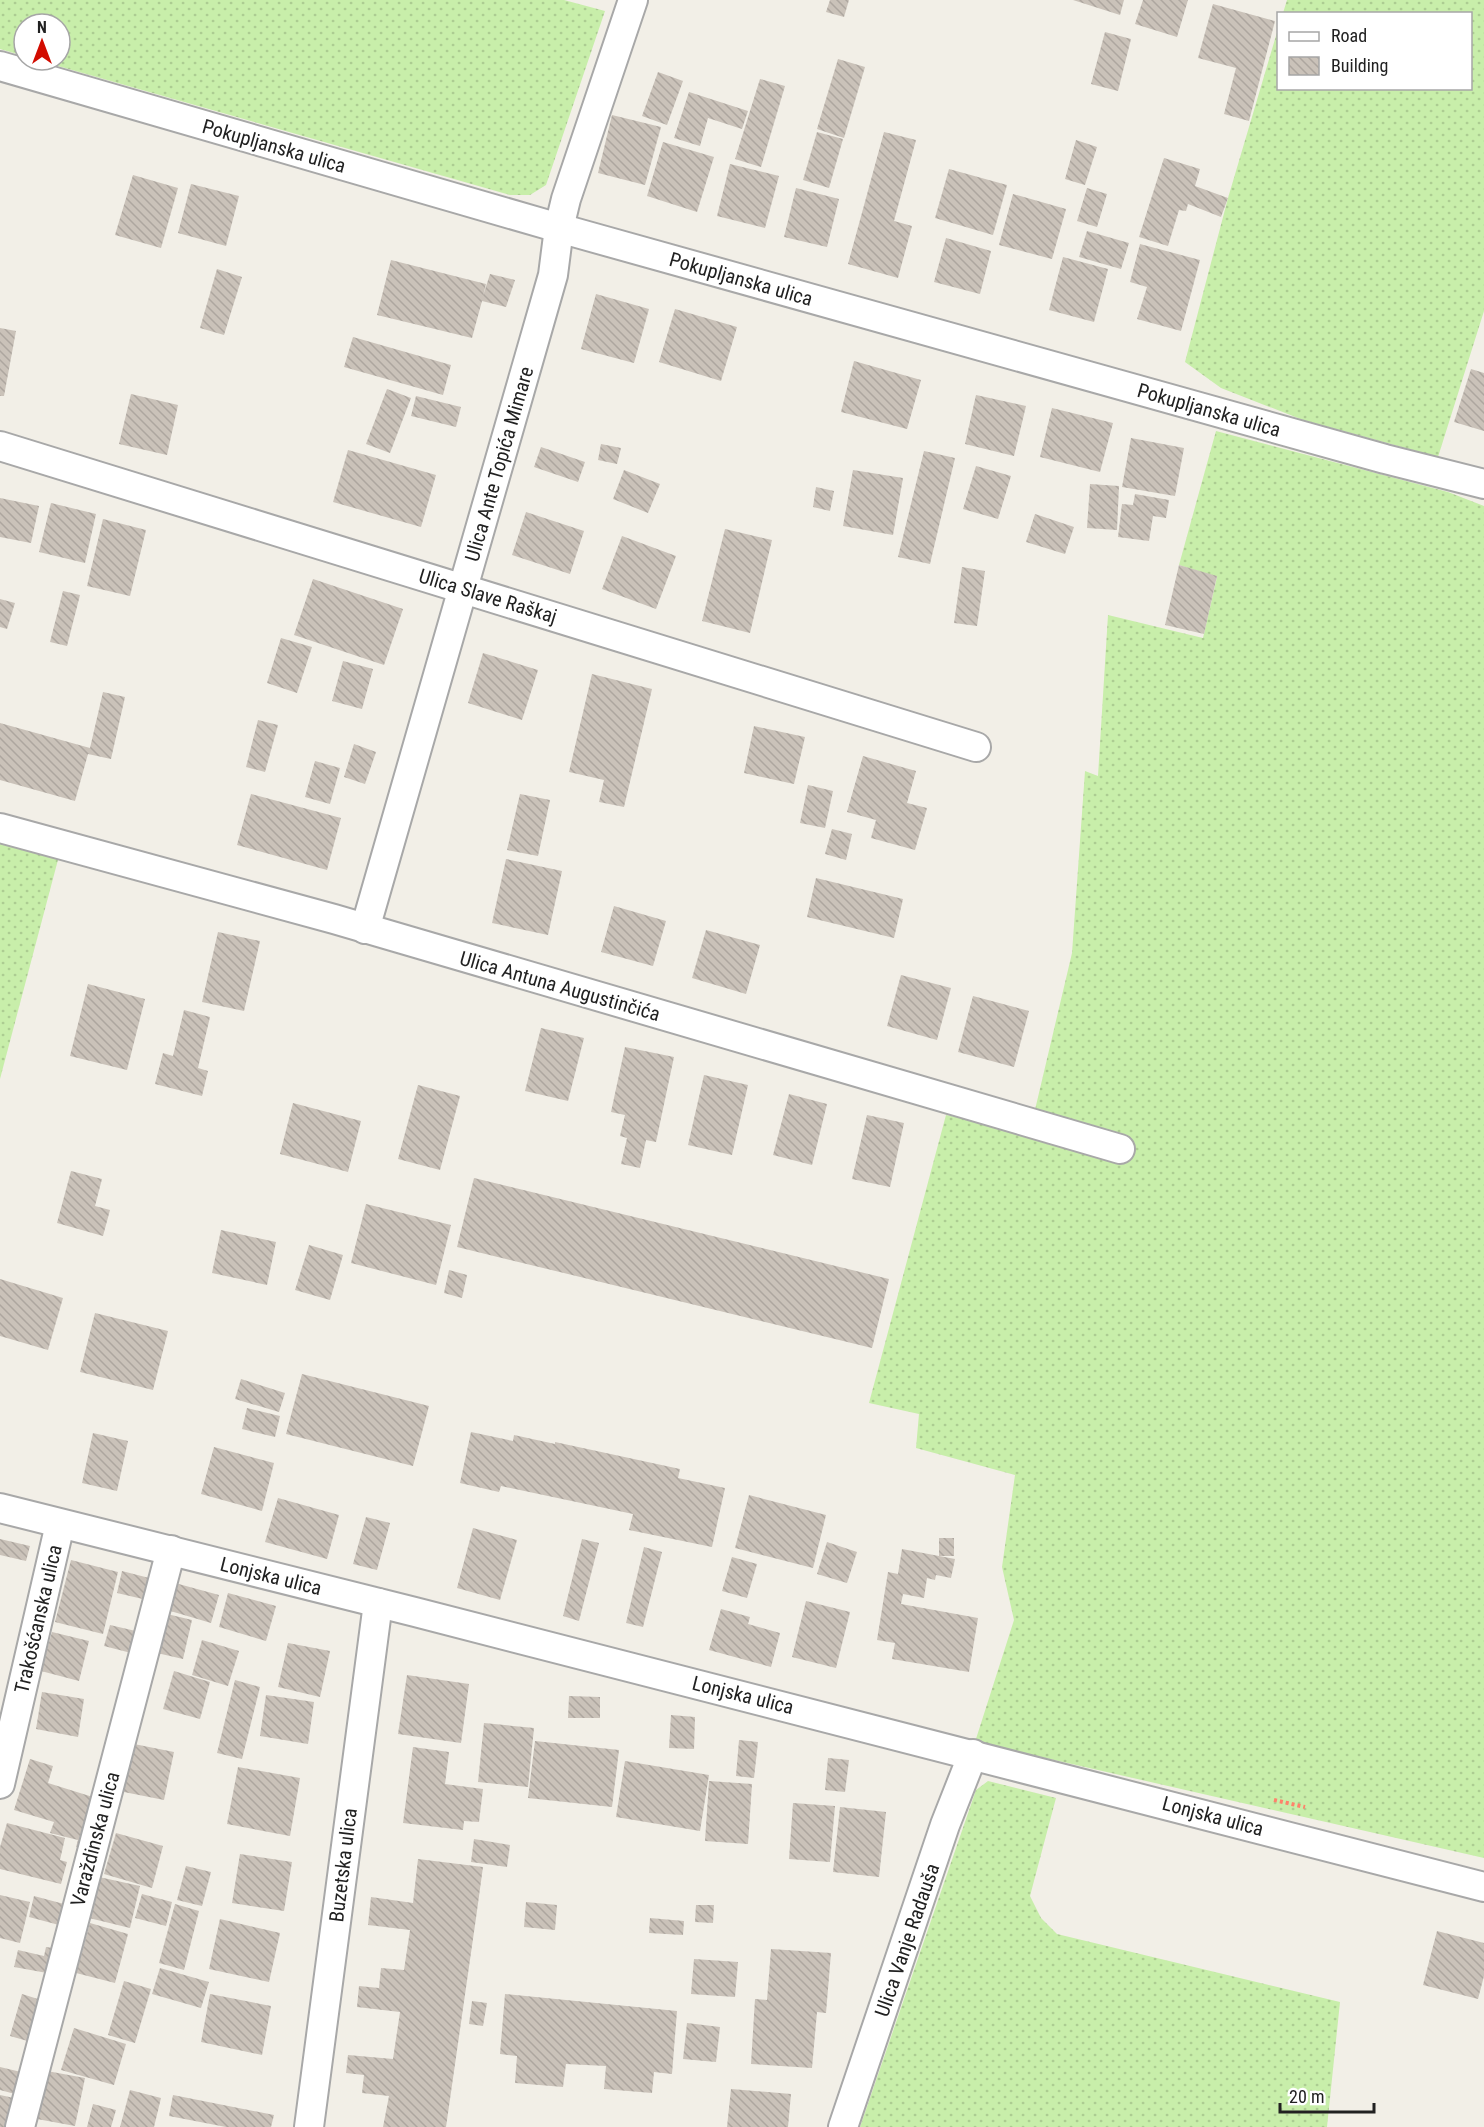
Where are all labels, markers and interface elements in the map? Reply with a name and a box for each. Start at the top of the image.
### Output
north arrow [12,12,72,72]
legend [1277,12,1472,90]
text: N [37,18,47,37]
text: Road [1331,25,1367,46]
text: Building [1331,55,1388,76]
street label: Pokupljanska ulica [200,114,348,178]
street label: Pokupljanska ulica [667,247,815,311]
street label: Ulica Ante Topića Mimare [460,364,538,564]
street label: Pokupljanska ulica [1135,378,1283,442]
street label: Ulica Slave Raškaj [416,564,560,628]
street label: Ulica Antuna Augustinčića [457,946,663,1026]
street label: Trakošćanska ulica [9,1542,67,1696]
street label: Lonjska ulica [218,1552,324,1600]
street label: Lonjska ulica [690,1671,796,1719]
street label: Varaždinska ulica [65,1769,125,1909]
street label: Lonjska ulica [1160,1791,1266,1841]
street label: Buzetska ulica [324,1807,362,1923]
street label: Ulica Vanje Radauša [870,1860,944,2020]
scale bar [1280,2076,1374,2114]
text: 20 m [1289,2086,1324,2107]

